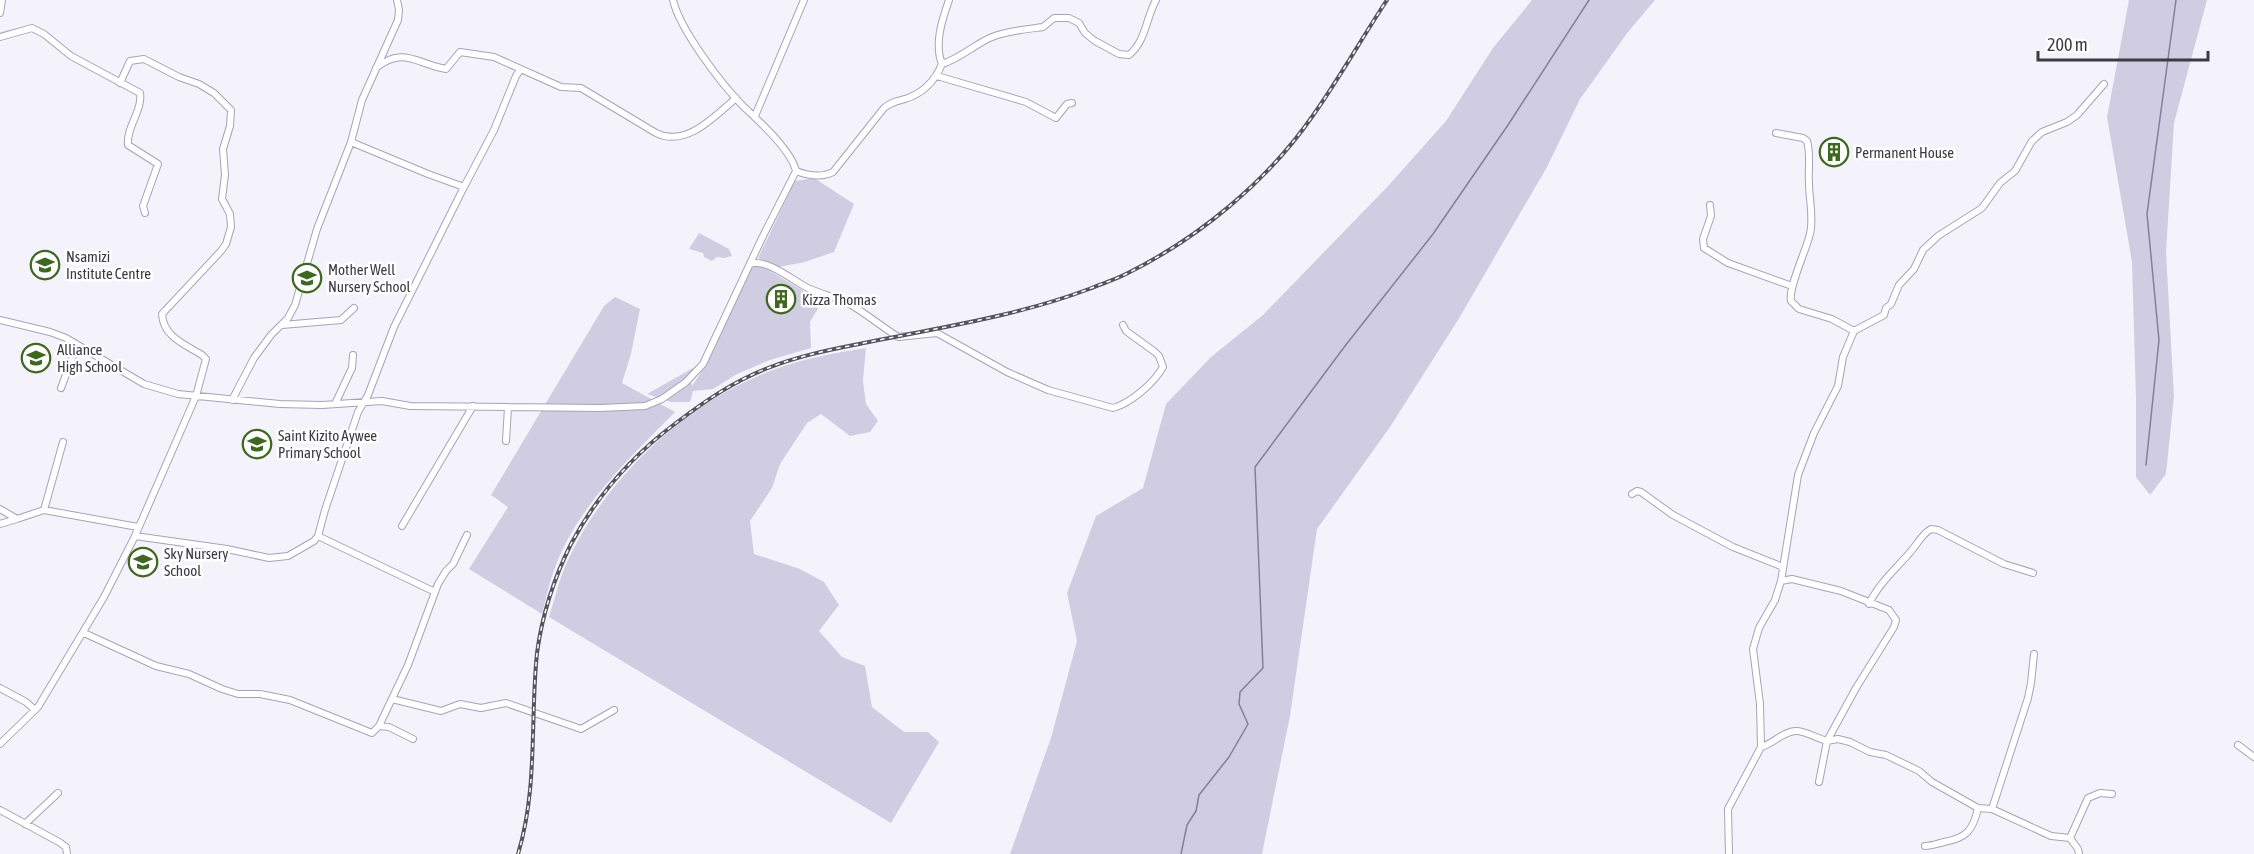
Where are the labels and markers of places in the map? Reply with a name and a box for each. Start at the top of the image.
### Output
building icon: Permanent House [1818,136,1850,168]
place label: Permanent House [1855,144,1954,161]
place label: Nsamizi Institute Centre [66,248,151,282]
school or university icon: Nsamizi Institute Centre [29,249,61,281]
place label: Mother Well Nursery School [328,261,411,295]
school or university icon: Mother Well Nursery School [291,262,323,294]
building icon: Kizza Thomas [765,283,797,315]
place label: Kizza Thomas [802,291,876,308]
place label: Alliance High School [57,341,122,375]
school or university icon: Alliance High School [20,342,52,374]
place label: Saint Kizito Aywee Primary School [278,427,377,461]
school or university icon: Saint Kizito Aywee Primary School [241,428,273,460]
place label: Sky Nursery School [164,545,228,579]
school or university icon: Sky Nursery School [127,546,159,578]

